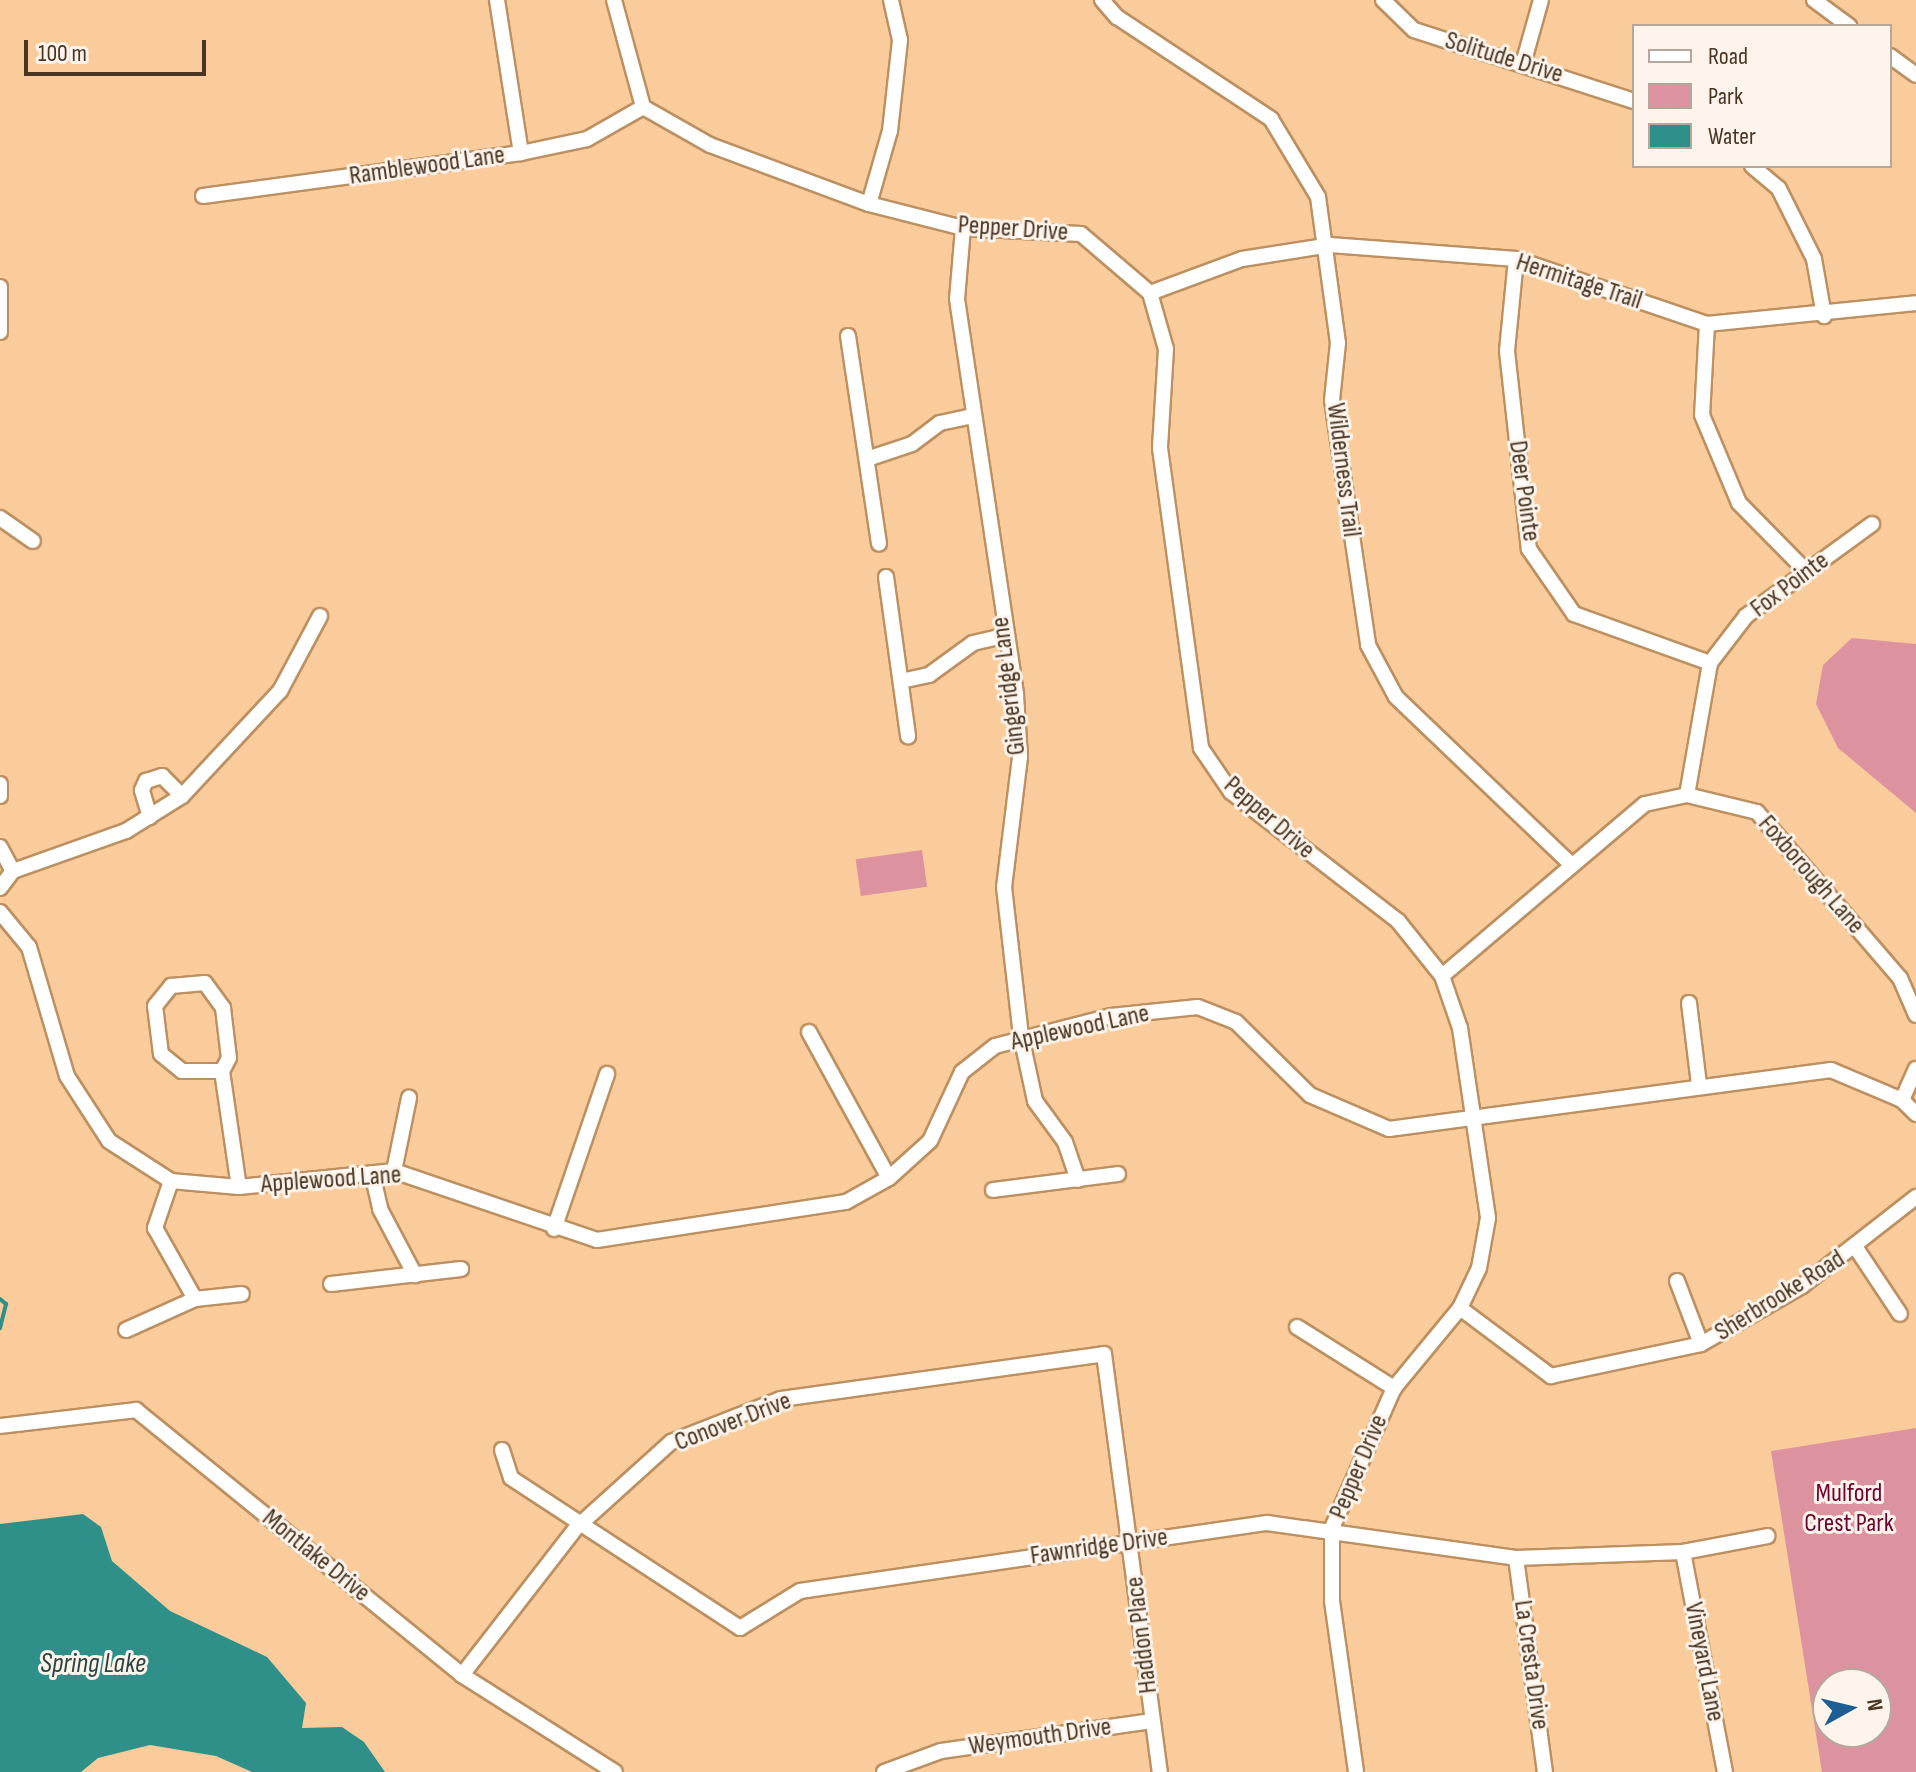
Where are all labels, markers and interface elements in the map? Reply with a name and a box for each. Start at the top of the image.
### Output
scale bar [28,24,210,74]
legend [1632,24,1892,168]
street label: Solitude Drive [1441,25,1567,91]
text: 100 m [38,39,87,68]
text: Road [1708,42,1748,71]
text: Park [1708,82,1743,111]
text: Water [1708,122,1756,151]
street label: Ramblewood Lane [347,140,507,192]
street label: Pepper Drive [957,210,1069,248]
street label: Hermitage Trail [1512,247,1646,317]
street label: Wilderness Trail [1319,401,1367,539]
street label: Deer Pointe [1501,439,1547,543]
street label: Fox Pointe [1745,545,1835,625]
street label: Gingeridge Lane [985,615,1033,757]
street label: Pepper Drive [1217,770,1321,866]
street label: Foxborough Lane [1751,809,1871,941]
street label: Applewood Lane [1008,998,1152,1058]
street label: Applewood Lane [260,1160,402,1200]
street label: Sherbrooke Road [1709,1244,1851,1348]
street label: Conover Drive [670,1386,796,1458]
street label: Pepper Drive [1323,1410,1395,1524]
park label: Mulford Crest Park [1804,1478,1894,1540]
street label: Montlake Drive [256,1503,376,1609]
street label: Fawnridge Drive [1028,1522,1170,1572]
street label: Haddon Place [1119,1575,1165,1695]
street label: La Cresta Drive [1506,1598,1556,1732]
street label: Vineyard Lane [1677,1600,1731,1724]
water label: Spring Lake [40,1647,146,1681]
north arrow [1812,1668,1892,1748]
text: N [1860,1697,1888,1713]
street label: Weymouth Drive [967,1712,1113,1762]

